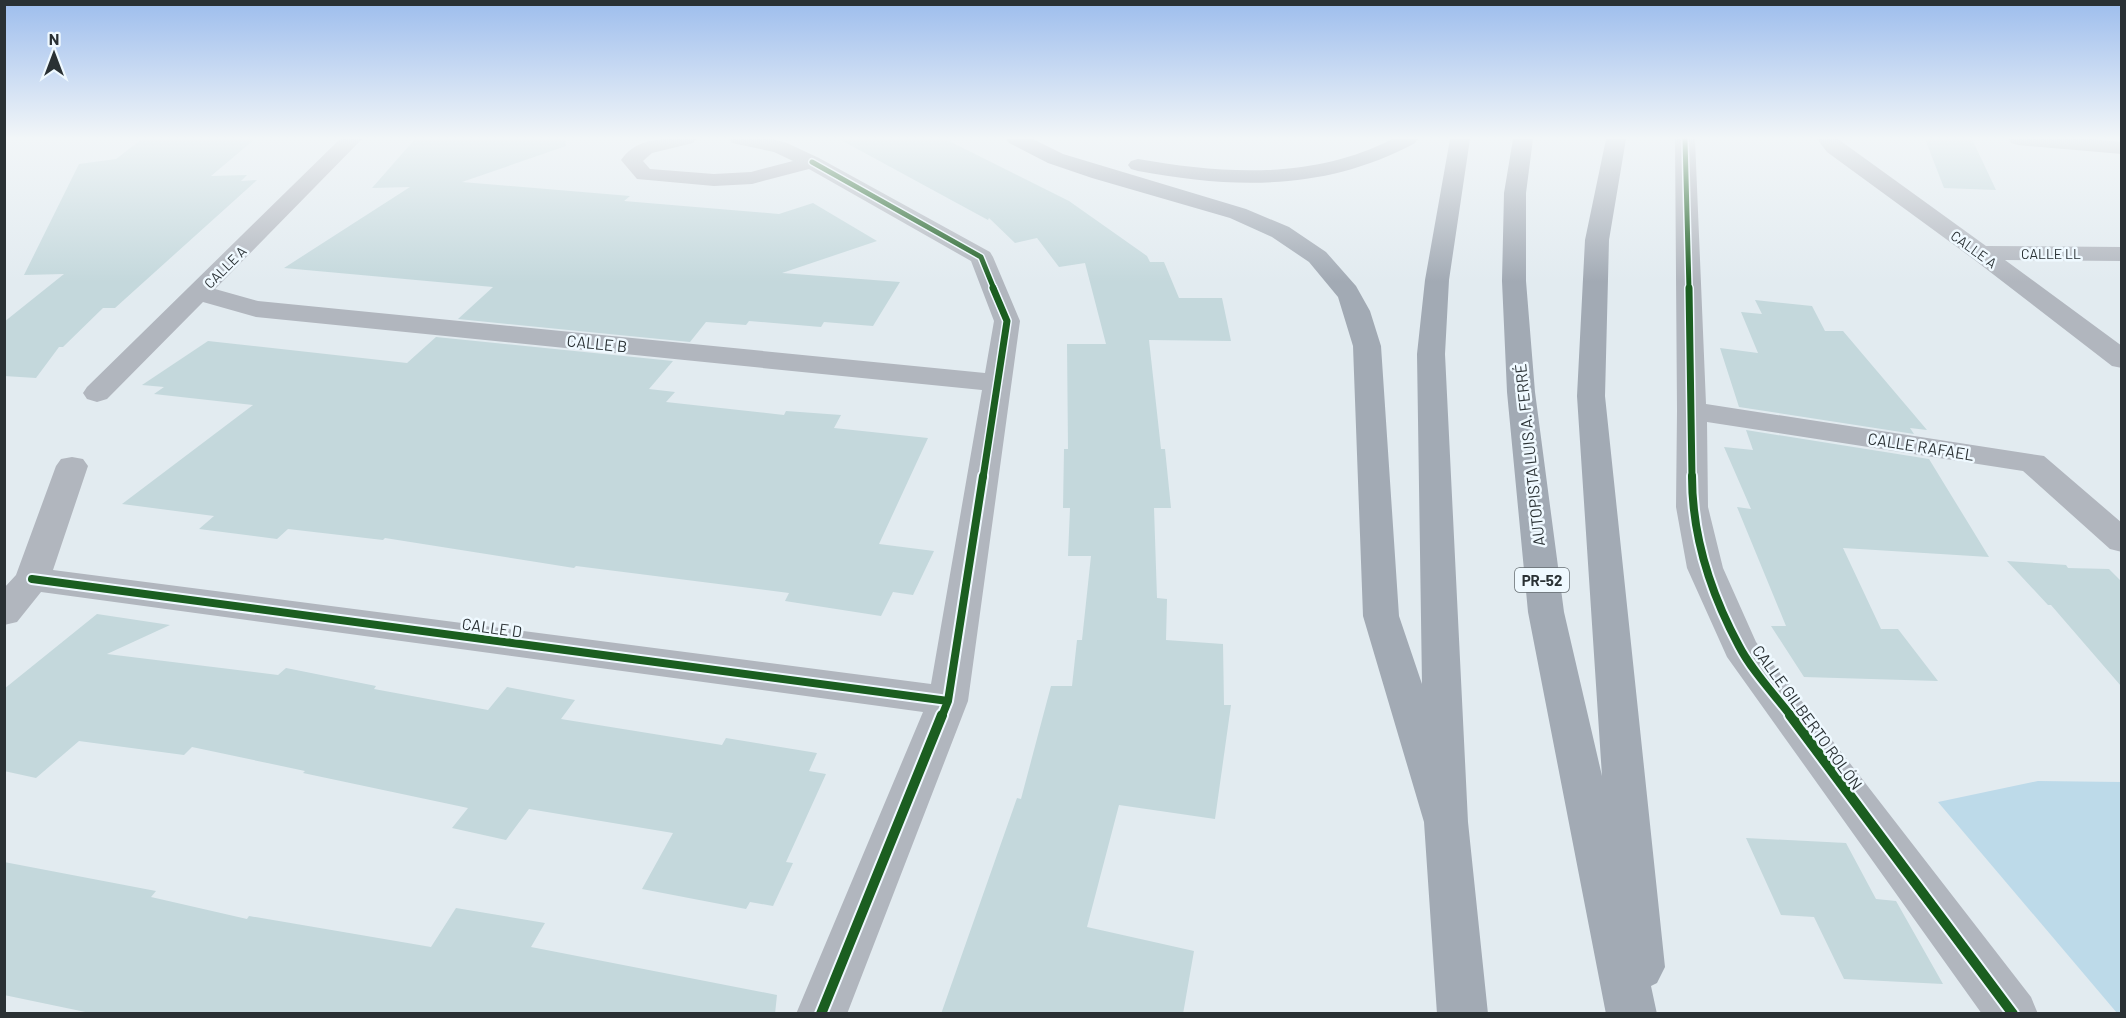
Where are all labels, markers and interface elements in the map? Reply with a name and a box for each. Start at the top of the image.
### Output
north arrow [24,24,84,84]
text: N [49,29,59,48]
street label: CALLE A [1948,227,2001,272]
street label: CALLE A [200,242,250,292]
street label: CALLE LL [2021,245,2081,262]
street label: CALLE B [566,330,628,356]
street label: AUTOPISTA LUIS A. FERRÉ [1510,363,1548,547]
street label: CALLE RAFAEL [1867,428,1975,464]
road number: PR-52 [1515,568,1569,592]
street label: CALLE D [461,613,523,641]
street label: CALLE GILBERTO ROLÓN [1749,641,1867,793]

